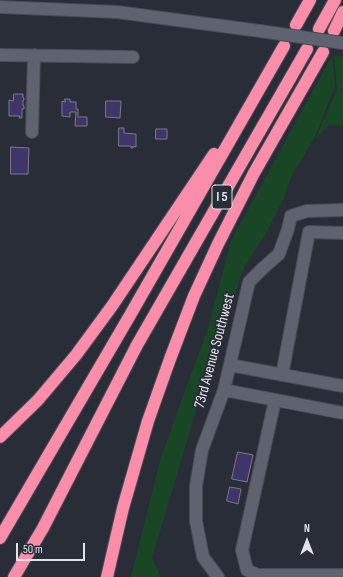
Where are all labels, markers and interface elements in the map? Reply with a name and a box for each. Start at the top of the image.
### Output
road number: I 5 [212,185,232,209]
street label: 73rd Avenue Southwest [191,292,239,410]
north arrow [287,521,327,561]
text: N [304,522,310,535]
scale bar [18,535,87,561]
text: 50 m [23,542,43,557]

